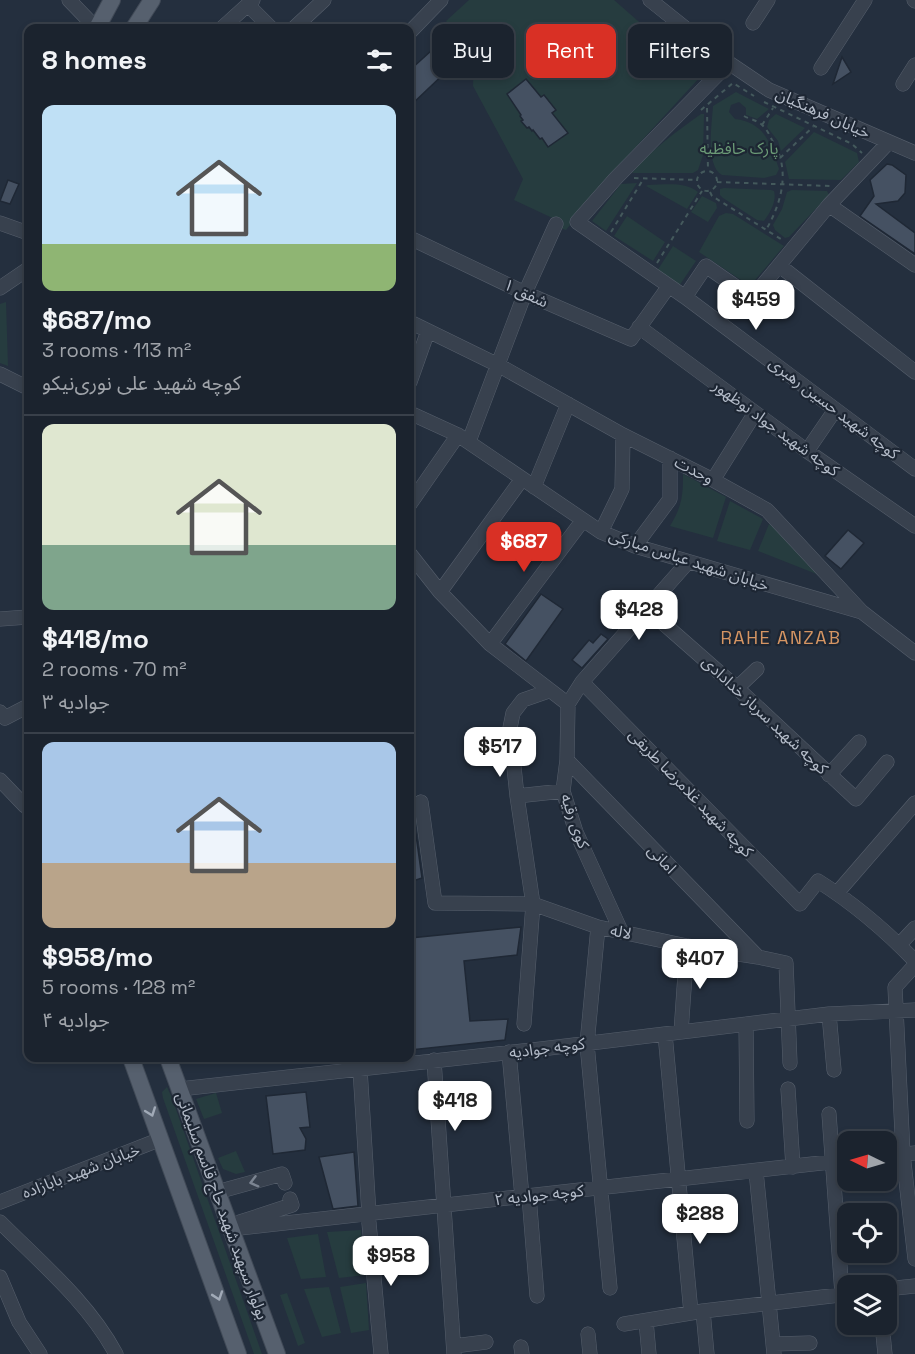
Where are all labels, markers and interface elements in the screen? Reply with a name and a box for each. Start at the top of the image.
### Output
chip: Buy [432,24,514,78]
chip: Rent [526,24,616,78]
chip: Filters [628,24,732,78]
text: 8 homes [42,43,147,77]
icon: filters [363,44,396,77]
street label: خیابان فرهنگیان [772,83,874,143]
park label: پارک حافظیه [699,138,779,159]
icon: home [165,144,273,252]
street label: شفق ۱ [500,274,552,312]
pin: $459 [720,280,792,331]
text: $459 [731,286,781,312]
text: $687/mo [42,303,152,337]
text: 3 rooms · 113 m² [42,337,191,363]
street label: کوچه شهید حسین رهبری [765,352,904,464]
text: کوچه شهید علی نوری‌نیکو [42,370,241,396]
street label: کوچه شهید جواد نوظهور [708,374,844,481]
street label: وحدت [671,451,717,489]
icon: home [165,463,273,571]
pin: $687 [488,522,560,573]
street label: خیابان شهید عباس مبارکی [606,524,772,596]
text: $687 [500,528,548,554]
pin: $428 [603,590,675,641]
text: $428 [615,596,663,622]
text: $418/mo [42,622,149,656]
district label: RAHE ANZAB [721,626,841,649]
street label: کوچه شهید سرباز خدادادی [697,651,833,779]
text: 2 rooms · 70 m² [42,656,186,682]
text: جوادیه ۳ [42,689,110,715]
street label: کوچه شهید غلامرضا طریقی [624,724,758,862]
pin: $517 [464,727,536,778]
text: $517 [478,733,522,759]
icon: home [165,781,273,889]
street label: کوی رقیه [556,791,594,852]
street label: امانی [643,840,681,878]
street label: لاله [609,920,633,944]
pin: $407 [664,939,736,990]
text: $958/mo [42,940,153,974]
text: $407 [676,945,724,971]
text: 5 rooms · 128 m² [42,974,195,1000]
text: جوادیه ۴ [42,1007,110,1033]
street label: کوچه جوادیه [508,1033,587,1063]
pin: $418 [419,1081,491,1132]
text: $418 [432,1087,478,1113]
street label: بولوار سپهبد شهید حاج قاسم سلیمانی [169,1089,273,1323]
one-way arrow [144,1107,157,1117]
north arrow [837,1131,897,1191]
map controls [837,1131,897,1335]
street label: خیابان شهید بابازاده [19,1139,143,1203]
one-way arrow [249,1175,260,1187]
street label: کوچه جوادیه ۲ [493,1180,585,1210]
pin: $288 [664,1194,736,1245]
text: $288 [676,1200,724,1226]
button: locate [837,1203,897,1263]
pin: $958 [355,1236,427,1287]
text: $958 [367,1242,415,1268]
button: layers [837,1275,897,1335]
one-way arrow [210,1290,223,1301]

